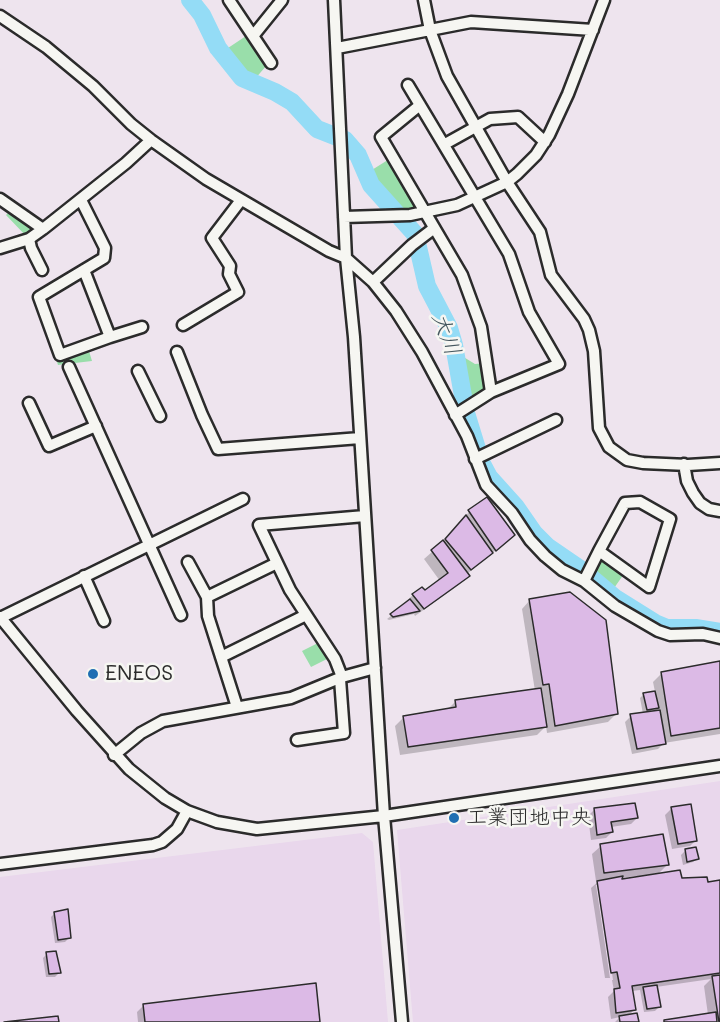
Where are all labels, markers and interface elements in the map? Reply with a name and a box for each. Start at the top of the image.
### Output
water label: 大川 [426,309,466,359]
place label: ENEOS [105,661,173,687]
marker: ENEOS [86,667,100,681]
place label: 工業団地中央 [466,805,592,831]
marker: 工業団地中央 [447,811,461,825]

